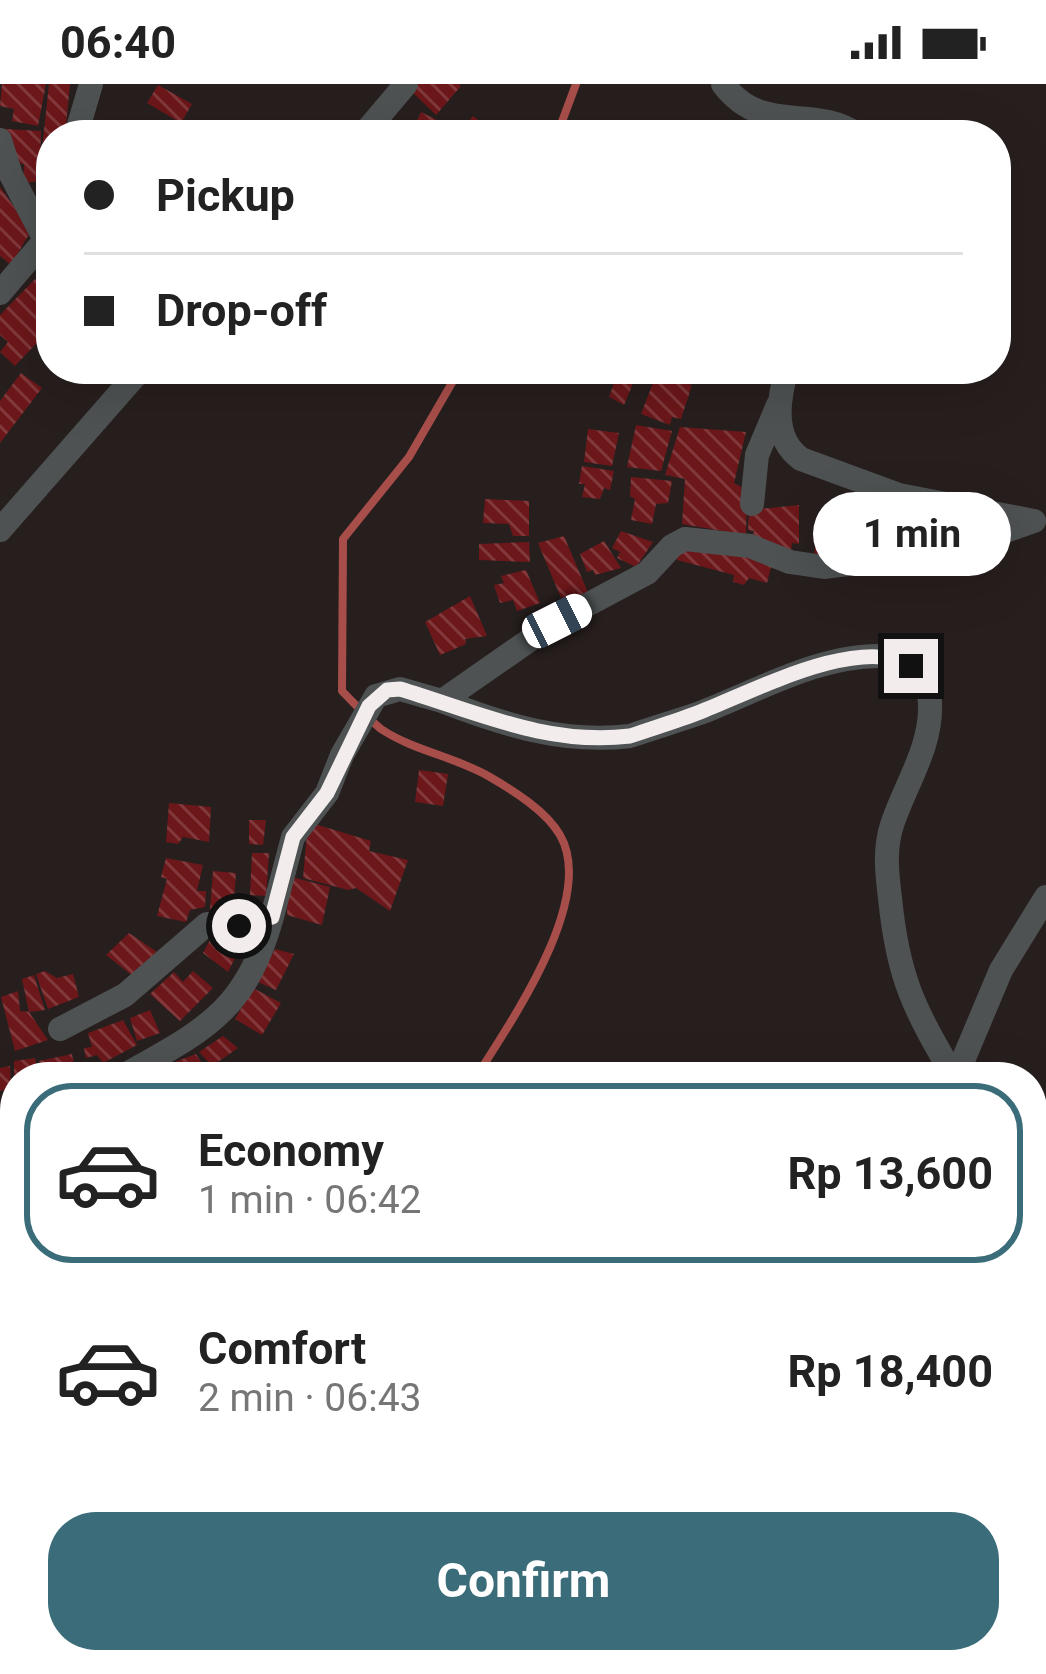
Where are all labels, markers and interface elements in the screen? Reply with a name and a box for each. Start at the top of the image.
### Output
text: 06:40 [60,16,176,69]
text: Pickup [156,169,295,222]
text: Drop-off [156,284,327,337]
callout: 1 min [812,492,1010,576]
text: 1 min [863,511,961,557]
car [517,589,597,653]
route end [884,639,938,693]
route start [212,899,266,953]
icon: car [54,1119,162,1227]
text: Economy [198,1124,384,1177]
text: Rp 13,600 [788,1147,993,1200]
text: 1 min · 06:42 [198,1177,421,1223]
icon: car [54,1317,162,1425]
text: Comfort [198,1322,366,1375]
text: Rp 18,400 [788,1345,993,1398]
text: 2 min · 06:43 [198,1375,421,1421]
button: Confirm [48,1512,999,1650]

